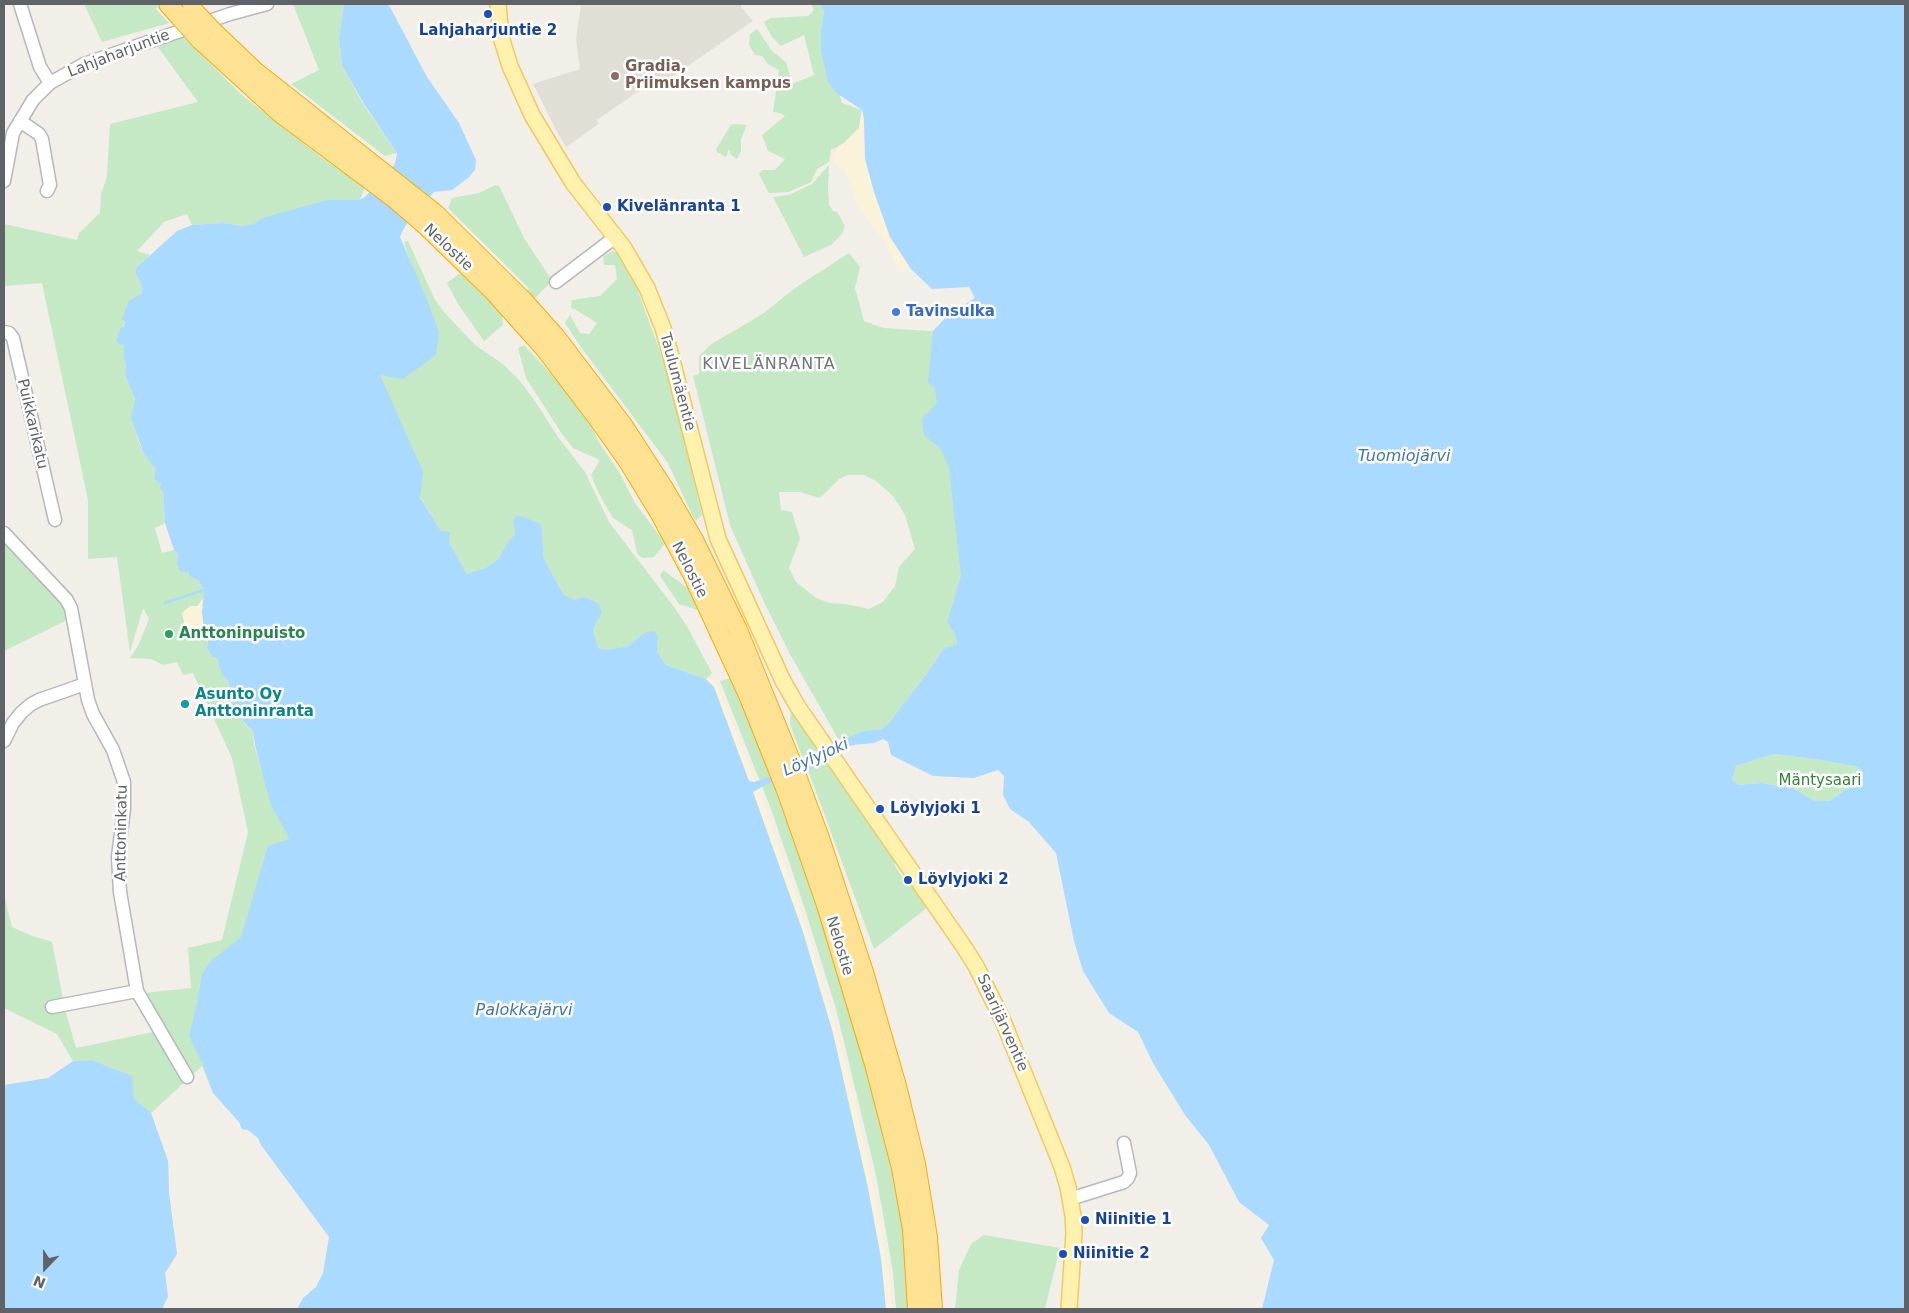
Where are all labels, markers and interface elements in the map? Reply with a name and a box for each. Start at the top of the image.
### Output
marker: Lahjaharjuntie 2 [482,8,494,20]
place label: Lahjaharjuntie 2 [419,22,557,40]
street label: Lahjaharjuntie [65,26,173,82]
place label: Gradia, Priimuksen kampus [625,58,791,93]
marker: Gradia, Priimuksen kampus [609,70,621,82]
place label: Kivelänranta 1 [617,198,741,216]
marker: Kivelänranta 1 [601,201,613,213]
street label: Nelostie [420,221,476,275]
place label: Tavinsulka [906,303,995,321]
marker: Tavinsulka [890,306,902,318]
street label: Taulumäentie [655,331,699,433]
district label: KIVELÄNRANTA [701,355,837,375]
street label: Puikkarikatu [13,377,51,471]
water label: Tuomiojärvi [1358,447,1450,467]
street label: Nelostie [667,539,711,601]
place label: Anttoninpuisto [179,625,305,643]
marker: Anttoninpuisto [163,628,175,640]
place label: Asunto Oy Anttoninranta [195,686,314,721]
marker: Asunto Oy Anttoninranta [179,698,191,710]
water label: Löylyjoki [780,735,852,781]
park label: Mäntysaari [1779,772,1861,790]
street label: Anttoninkatu [112,784,132,882]
place label: Löylyjoki 1 [890,800,981,818]
marker: Löylyjoki 1 [874,803,886,815]
place label: Löylyjoki 2 [918,871,1009,889]
marker: Löylyjoki 2 [902,874,914,886]
street label: Nelostie [821,914,857,978]
street label: Saarijärventie [972,972,1032,1074]
water label: Palokkajärvi [476,1001,572,1021]
place label: Niinitie 1 [1095,1211,1172,1229]
marker: Niinitie 1 [1079,1214,1091,1226]
north arrow [20,1243,70,1293]
place label: Niinitie 2 [1073,1245,1150,1263]
marker: Niinitie 2 [1057,1248,1069,1260]
text: N [31,1272,48,1292]

